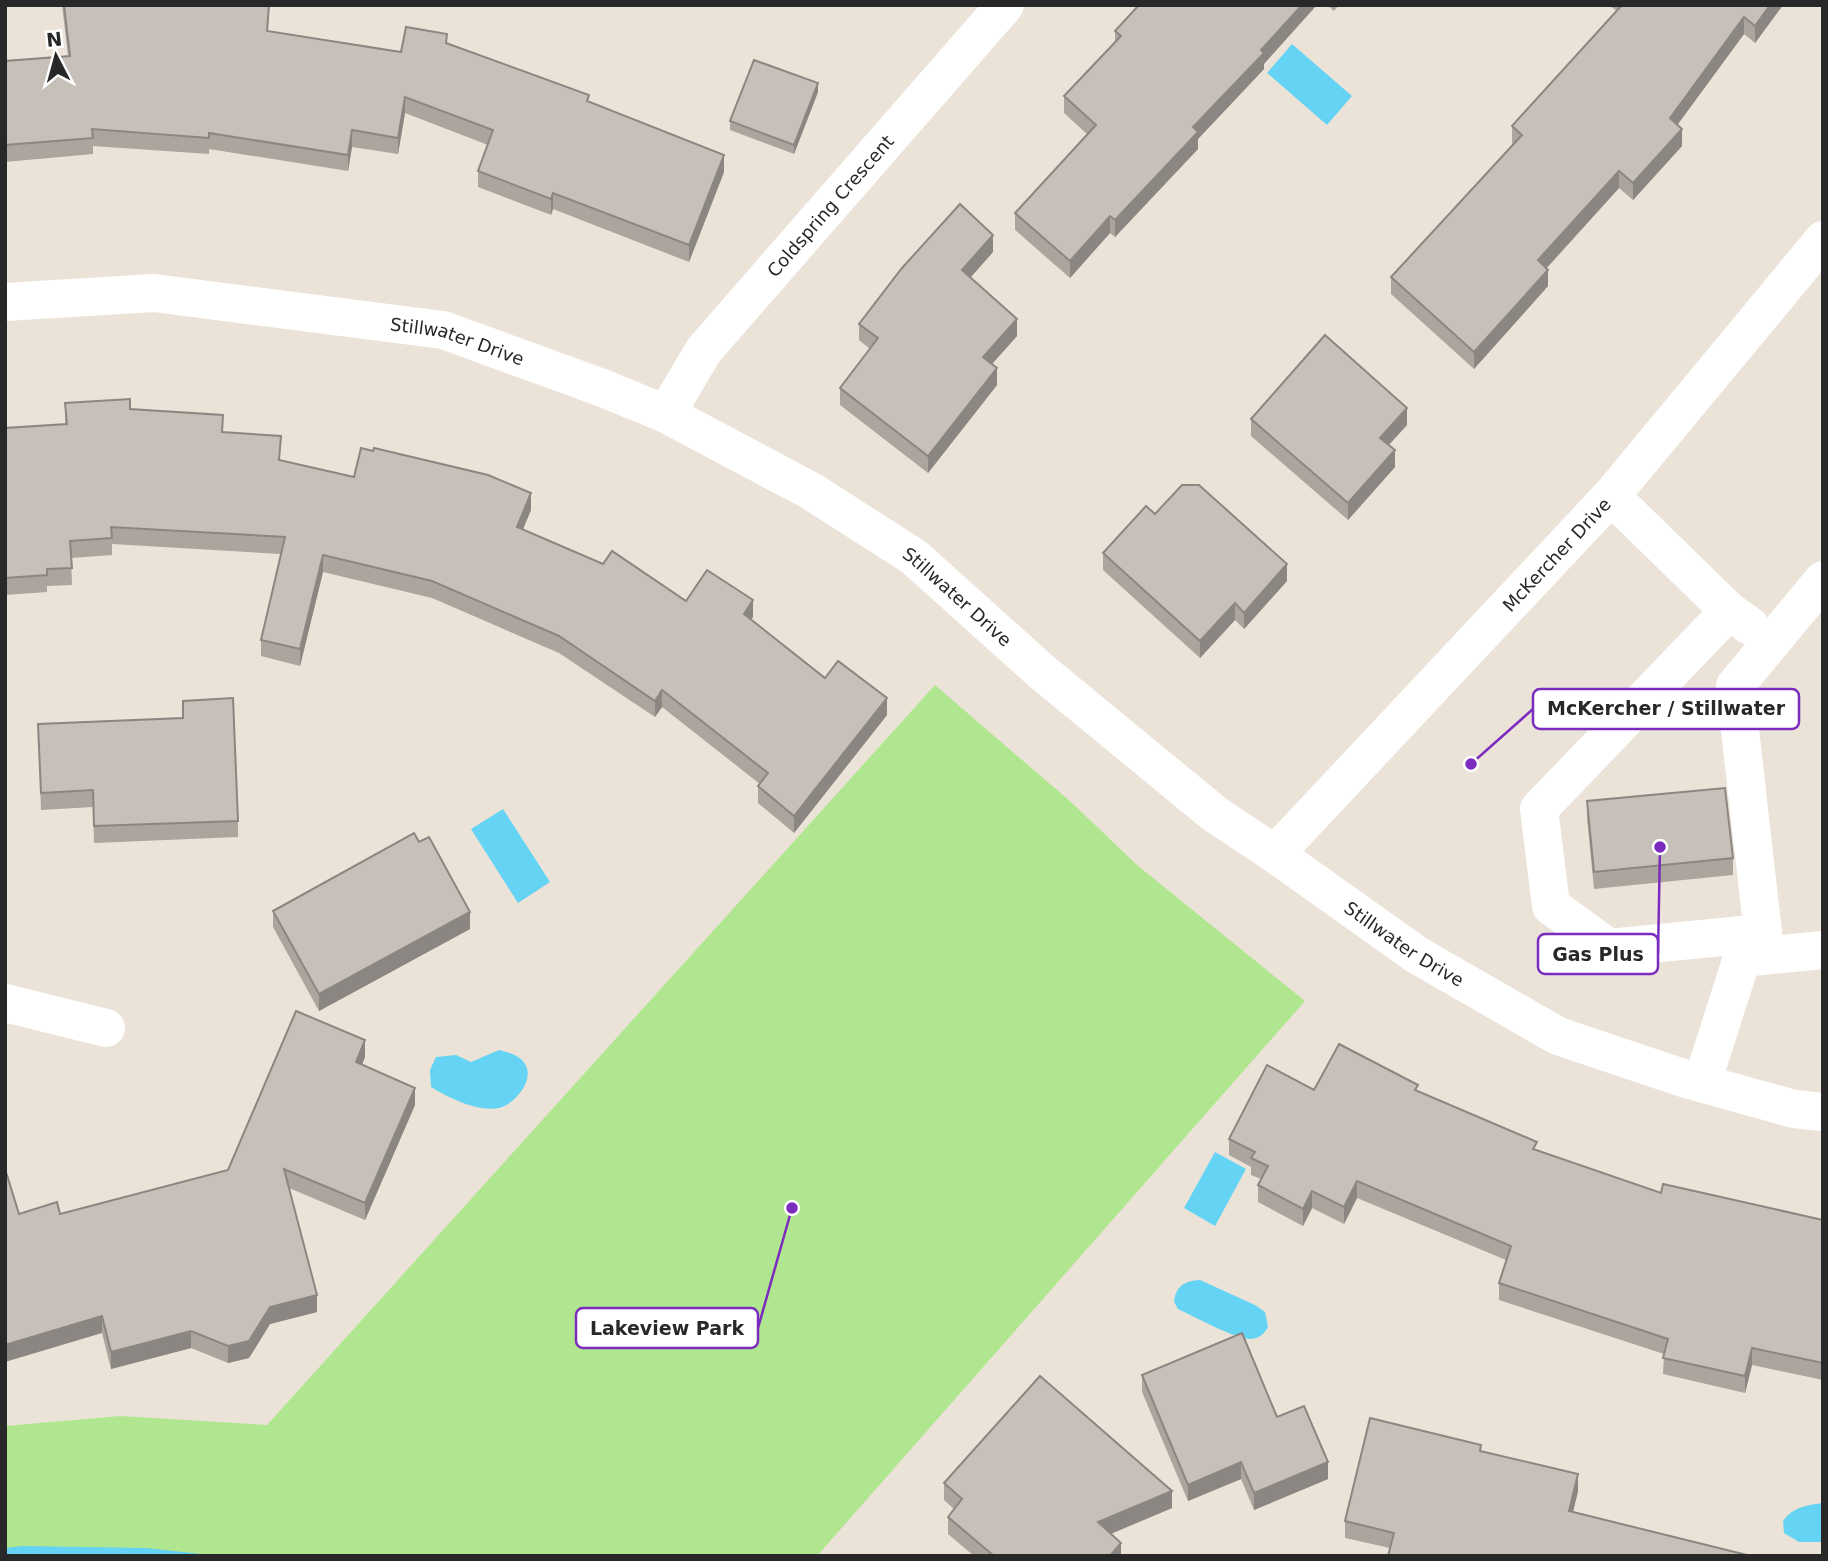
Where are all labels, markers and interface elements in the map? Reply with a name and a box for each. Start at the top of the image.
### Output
north arrow [21,21,91,91]
text: N [45,27,63,51]
street label: Coldspring Crescent [762,130,897,281]
street label: Stillwater Drive [389,313,527,369]
street label: McKercher Drive [1498,493,1615,615]
street label: Stillwater Drive [899,542,1016,650]
callout: McKercher / Stillwater [1533,689,1799,729]
text: McKercher / Stillwater [1547,697,1786,719]
street label: Stillwater Drive [1341,897,1468,990]
callout: Gas Plus [1538,934,1658,974]
text: Gas Plus [1552,943,1644,965]
callout: Lakeview Park [576,1308,758,1348]
text: Lakeview Park [590,1317,744,1339]

